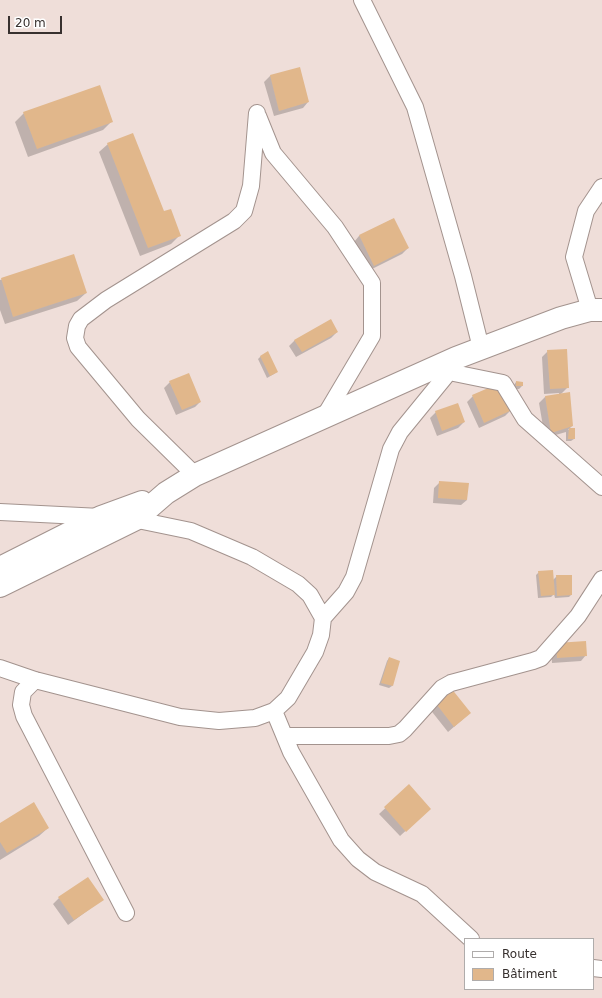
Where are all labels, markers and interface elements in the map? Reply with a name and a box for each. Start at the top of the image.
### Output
scale bar [10,8,64,34]
text: 20 m [15,16,46,30]
legend [464,938,594,990]
text: Route [502,947,537,961]
text: Bâtiment [502,967,557,981]

